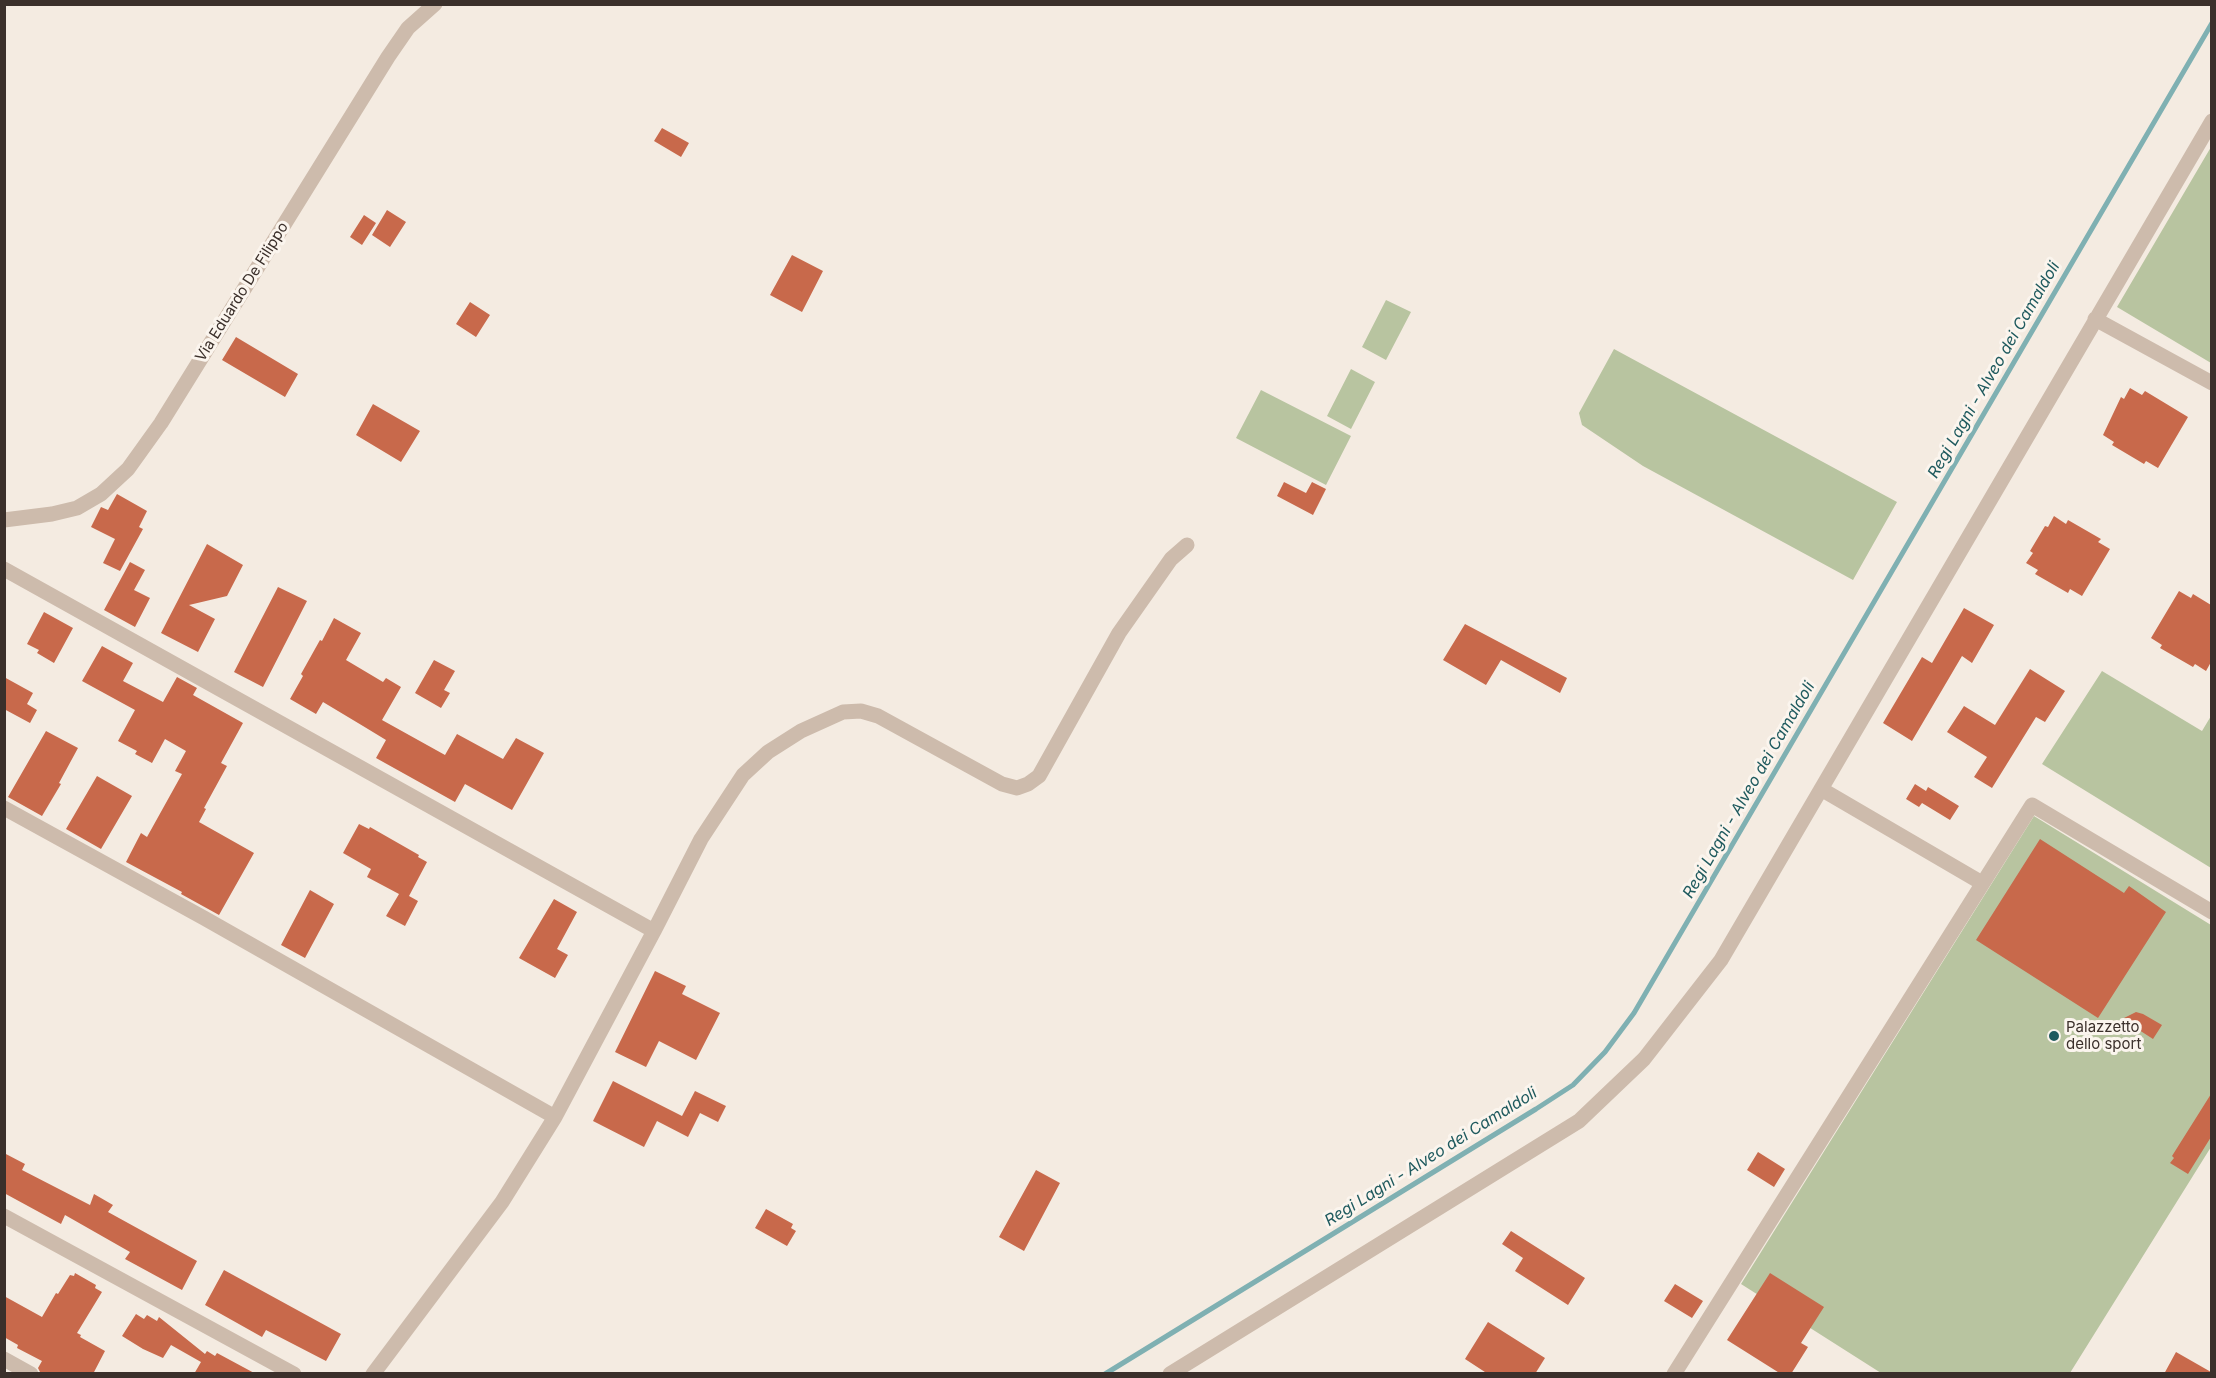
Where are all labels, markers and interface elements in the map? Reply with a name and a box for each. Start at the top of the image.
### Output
street label: Via Eduardo De Filippo [192,219,292,365]
water label: Regi Lagni - Alveo dei Camaldoli [1924,258,2064,482]
water label: Regi Lagni - Alveo dei Camaldoli [1679,678,1819,902]
place label: Palazzetto dello sport [2066,1018,2141,1053]
marker: Palazzetto dello sport [2047,1029,2061,1043]
water label: Regi Lagni - Alveo dei Camaldoli [1321,1084,1541,1230]

